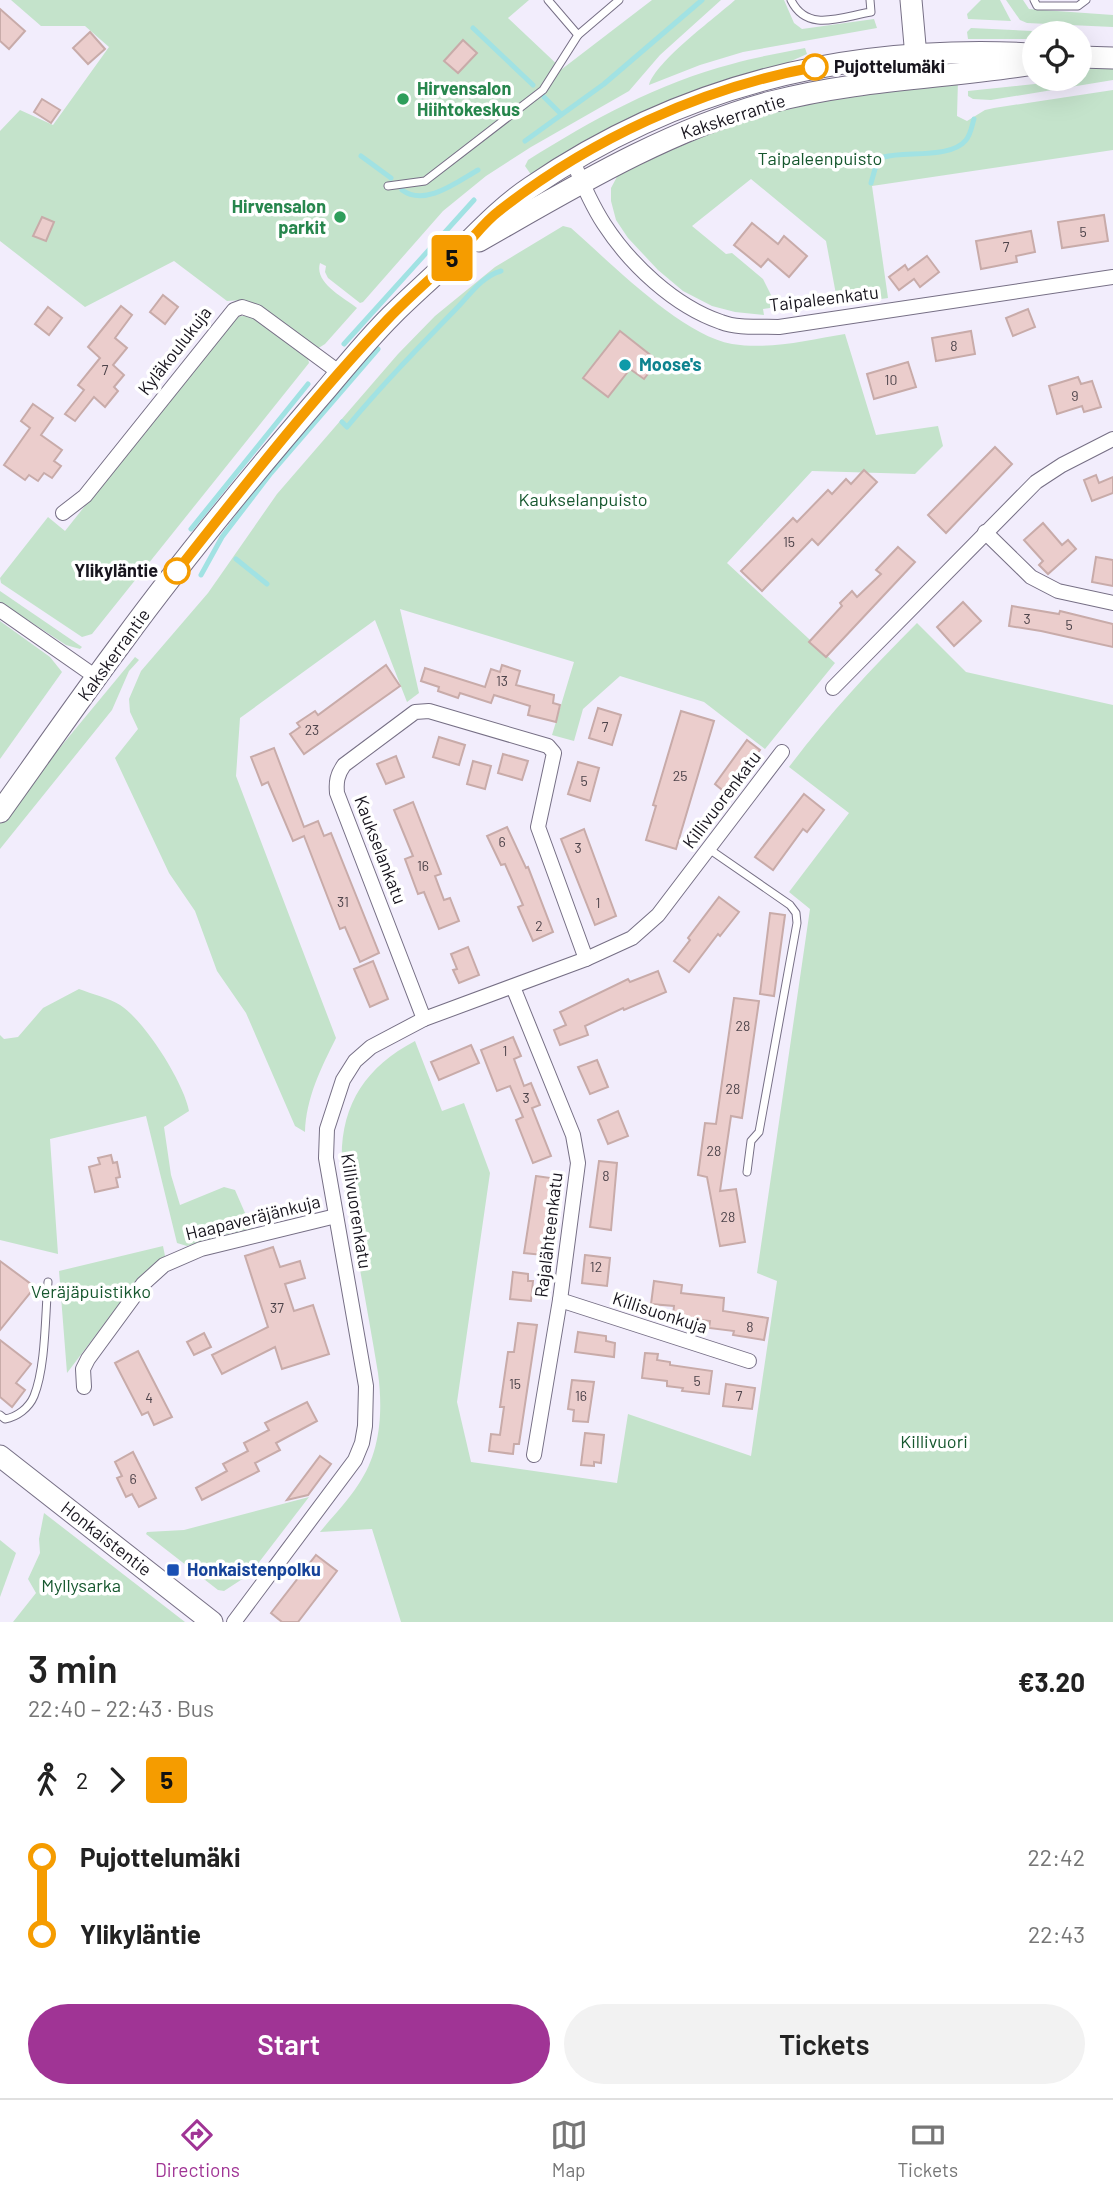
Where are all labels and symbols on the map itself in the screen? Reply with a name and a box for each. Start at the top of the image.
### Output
marker: Pujottelumäki [802,54,828,80]
place label: Pujottelumäki [834,55,945,77]
place label: Hirvensalon Hiihtokeskus [417,77,520,120]
street label: Kakskerrantie [678,89,788,143]
marker: Hirvensalon Hiihtokeskus [395,91,411,107]
park label: Taipaleenpuisto [758,147,882,169]
place label: Hirvensalon parkit [232,195,326,238]
marker: Hirvensalon parkit [332,209,348,225]
house number: 5 [1079,223,1087,240]
line badge: 5 [429,235,475,281]
house number: 7 [1003,238,1010,255]
street label: Taipaleenkatu [768,280,880,316]
street label: Kyläkoulukuja [133,302,216,399]
house number: 8 [950,337,958,354]
place label: Moose's [639,353,702,375]
marker: Moose's [617,357,633,373]
house number: 7 [102,361,109,378]
house number: 10 [885,371,897,388]
house number: 9 [1071,387,1079,404]
park label: Kaukselanpuisto [519,488,648,510]
house number: 15 [783,533,795,550]
marker: Ylikyläntie [164,558,190,584]
place label: Ylikyläntie [74,559,158,581]
street label: Kakskerrantie [72,604,154,705]
house number: 3 [1023,610,1031,627]
house number: 5 [1065,616,1073,633]
house number: 13 [496,672,508,689]
house number: 7 [602,718,609,735]
house number: 23 [305,721,319,738]
street label: Killivuorenkatu [677,746,765,852]
house number: 25 [673,767,687,784]
house number: 5 [580,772,588,789]
street label: Kaukselankatu [350,792,412,907]
house number: 6 [498,833,506,850]
house number: 3 [574,839,582,856]
house number: 16 [417,857,429,874]
house number: 31 [337,893,349,910]
house number: 1 [596,894,600,911]
house number: 2 [535,917,543,934]
house number: 28 [736,1017,750,1034]
house number: 1 [503,1042,507,1059]
house number: 28 [726,1080,740,1097]
house number: 3 [522,1089,530,1106]
house number: 28 [707,1142,721,1159]
street label: Killivuorenkatu [337,1152,377,1270]
house number: 8 [602,1167,610,1184]
street label: Rajalähteenkatu [529,1171,567,1299]
street label: Haapaveräjänkuja [183,1190,323,1244]
house number: 28 [721,1208,735,1225]
house number: 12 [590,1258,602,1275]
park label: Veräjäpuistikko [31,1280,151,1302]
street label: Killisuonkuja [610,1286,711,1338]
house number: 37 [270,1299,284,1316]
house number: 8 [746,1318,754,1335]
house number: 5 [693,1372,701,1389]
house number: 15 [509,1375,521,1392]
house number: 16 [575,1387,587,1404]
house number: 7 [736,1387,743,1404]
house number: 4 [145,1389,153,1406]
park label: Killivuori [900,1430,968,1452]
house number: 6 [129,1470,137,1487]
street label: Honkaistentie [57,1496,156,1580]
place label: Honkaistenpolku [187,1558,321,1580]
marker: Honkaistenpolku [165,1562,181,1578]
park label: Myllysarka [41,1574,121,1596]

